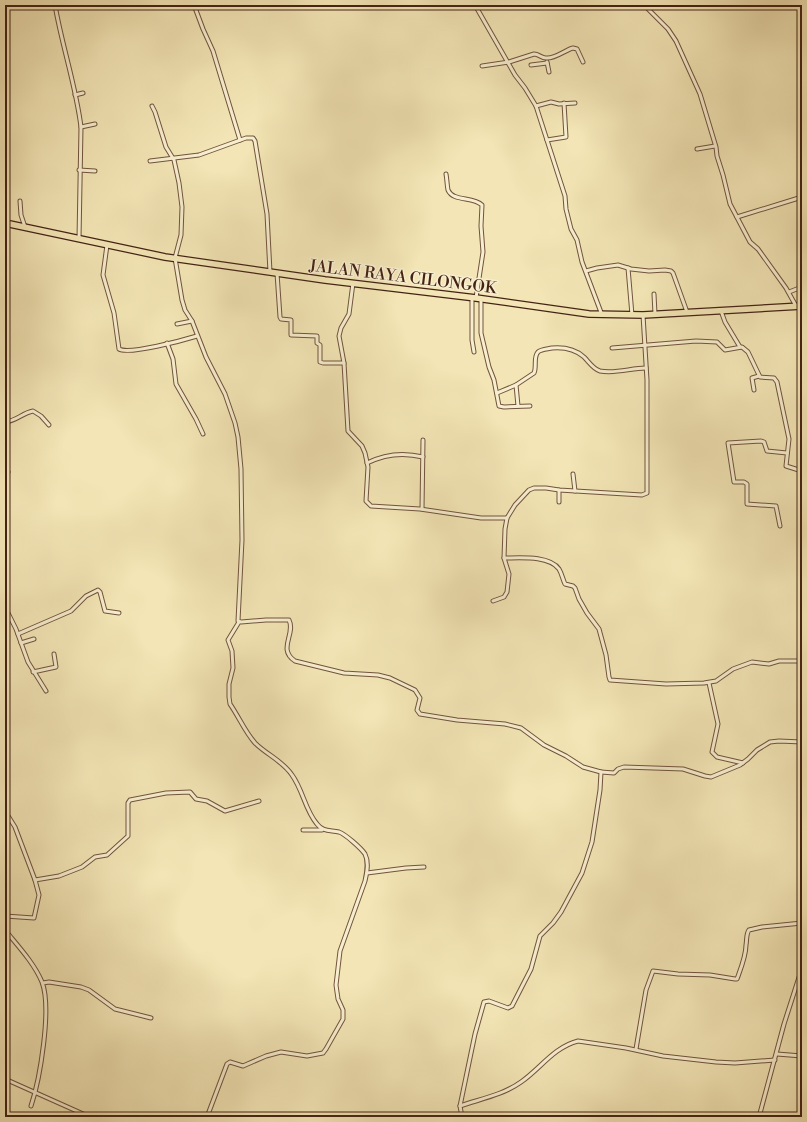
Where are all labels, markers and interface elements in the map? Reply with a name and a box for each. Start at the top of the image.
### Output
street label: JALAN RAYA CILONGOK [307,255,499,299]

